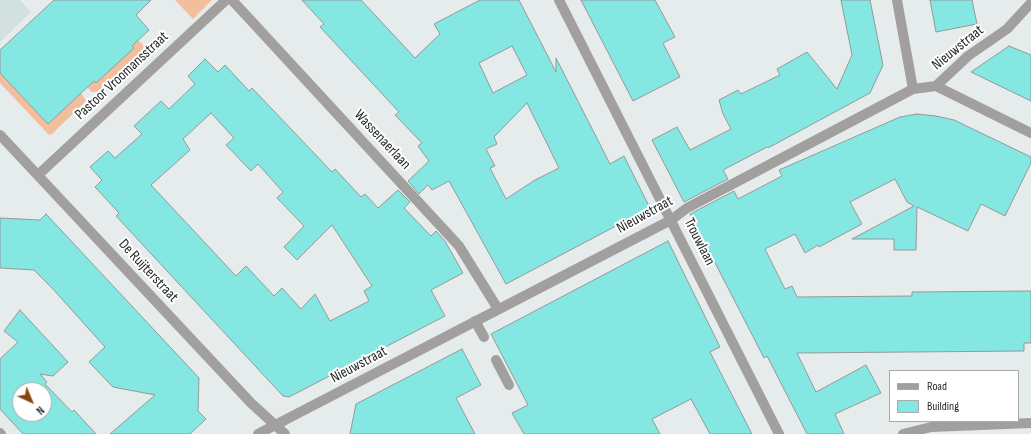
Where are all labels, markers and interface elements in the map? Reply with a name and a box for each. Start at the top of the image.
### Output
street label: Nieuwstraat [929,22,987,74]
street label: Pastoor Vroomansstraat [72,28,172,124]
street label: Wassenaerlaan [350,106,414,174]
street label: Nieuwstraat [614,192,676,238]
street label: Trouwlaan [679,215,719,269]
street label: De Ruijterstraat [114,236,182,306]
street label: Nieuwstraat [328,343,390,387]
legend [889,370,1019,422]
text: Road [927,379,947,394]
north arrow [12,382,52,422]
text: Building [927,399,959,414]
text: N [33,404,47,417]

